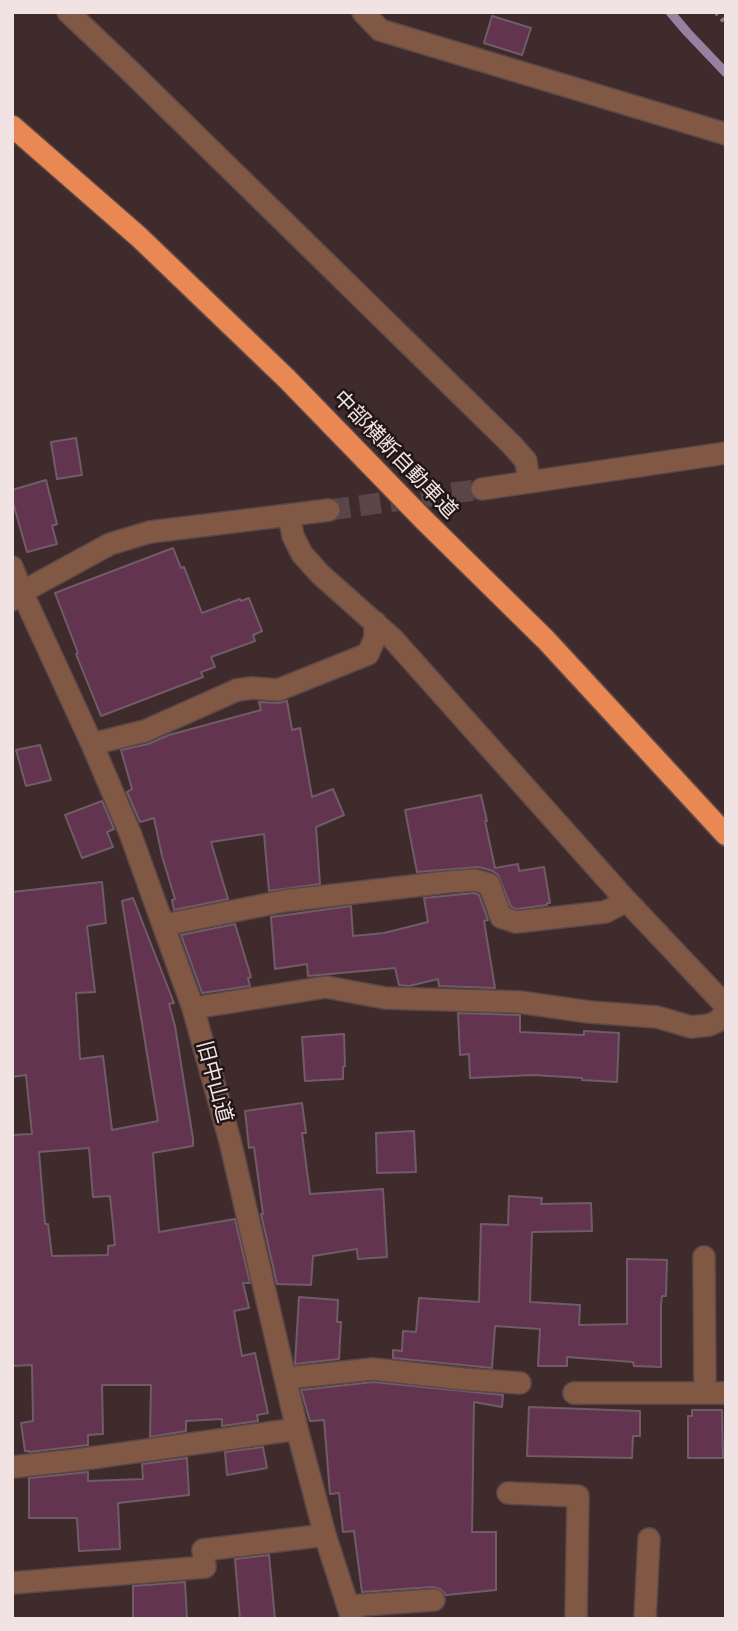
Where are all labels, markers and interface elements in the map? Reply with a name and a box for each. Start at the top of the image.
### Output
street label: 中部横断自動車道 [328,386,462,524]
street label: 旧中山道 [191,1038,237,1126]

